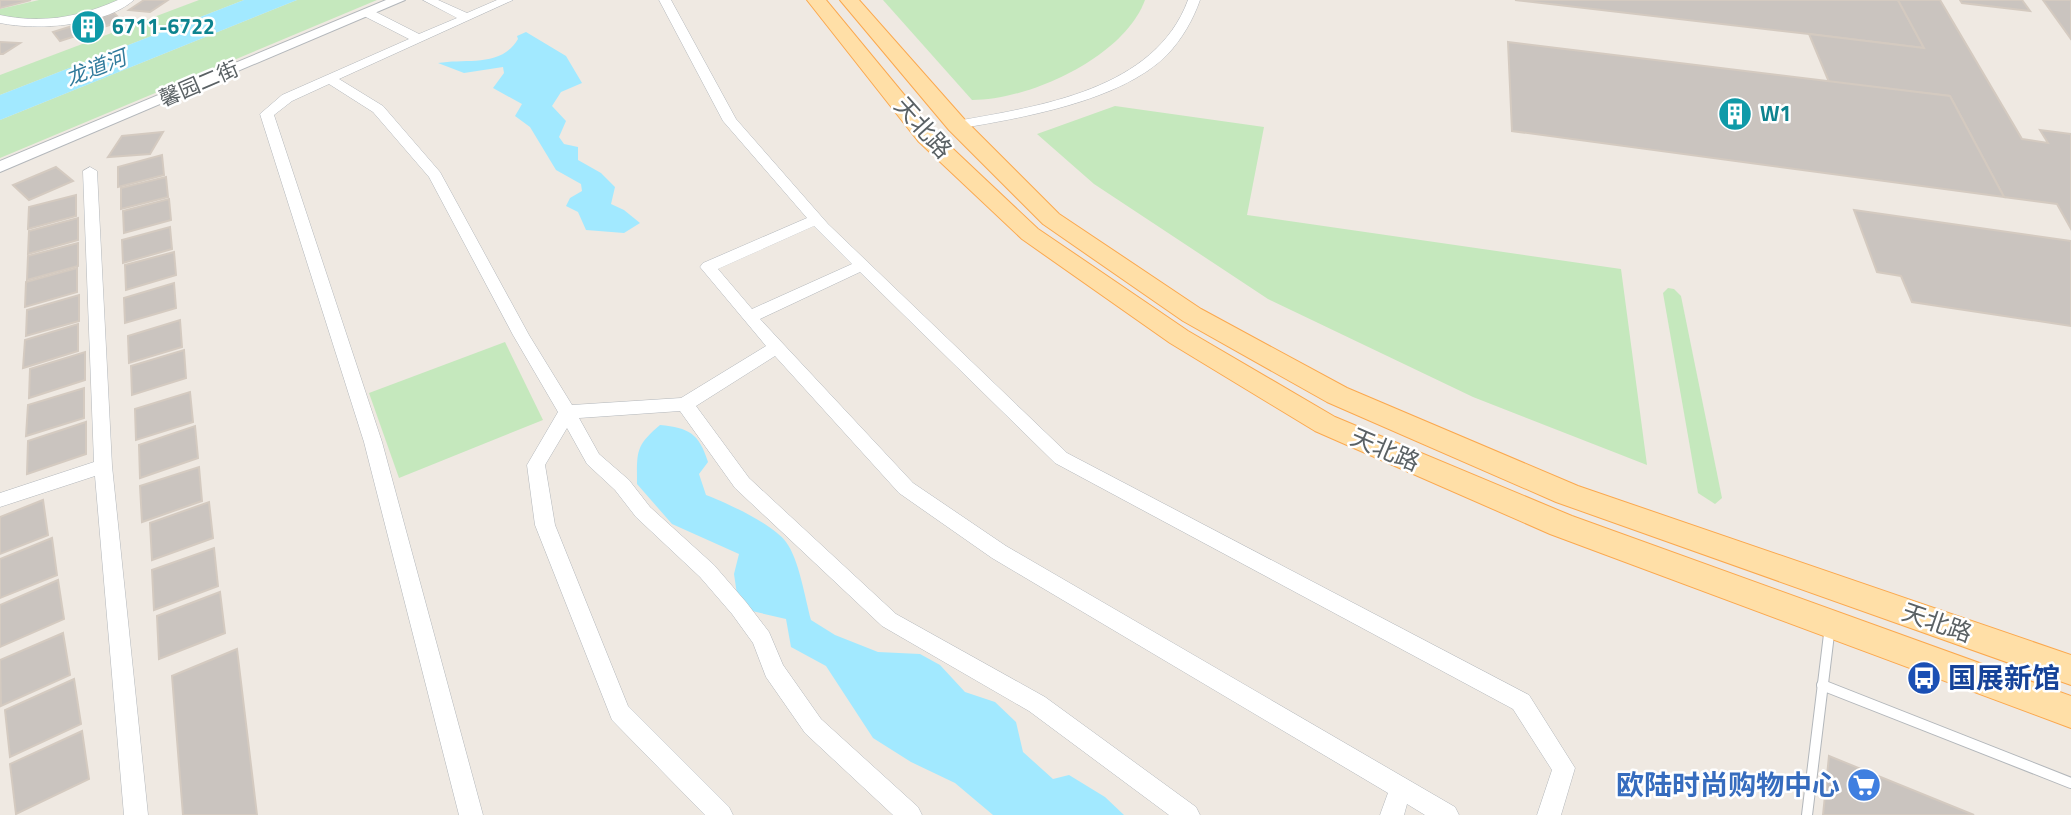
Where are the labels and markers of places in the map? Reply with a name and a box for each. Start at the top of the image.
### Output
building icon: 6711-6722 [69,8,107,46]
place label: 6711-6722 [112,10,215,42]
building icon: W1 [1716,95,1754,133]
place label: W1 [1760,97,1791,129]
place label: 国展新馆 [1948,656,2060,699]
bus stop icon: 国展新馆 [1905,659,1943,697]
place label: 欧陆时尚购物中心 [1616,763,1840,806]
supermarket icon: 欧陆时尚购物中心 [1845,766,1883,804]

